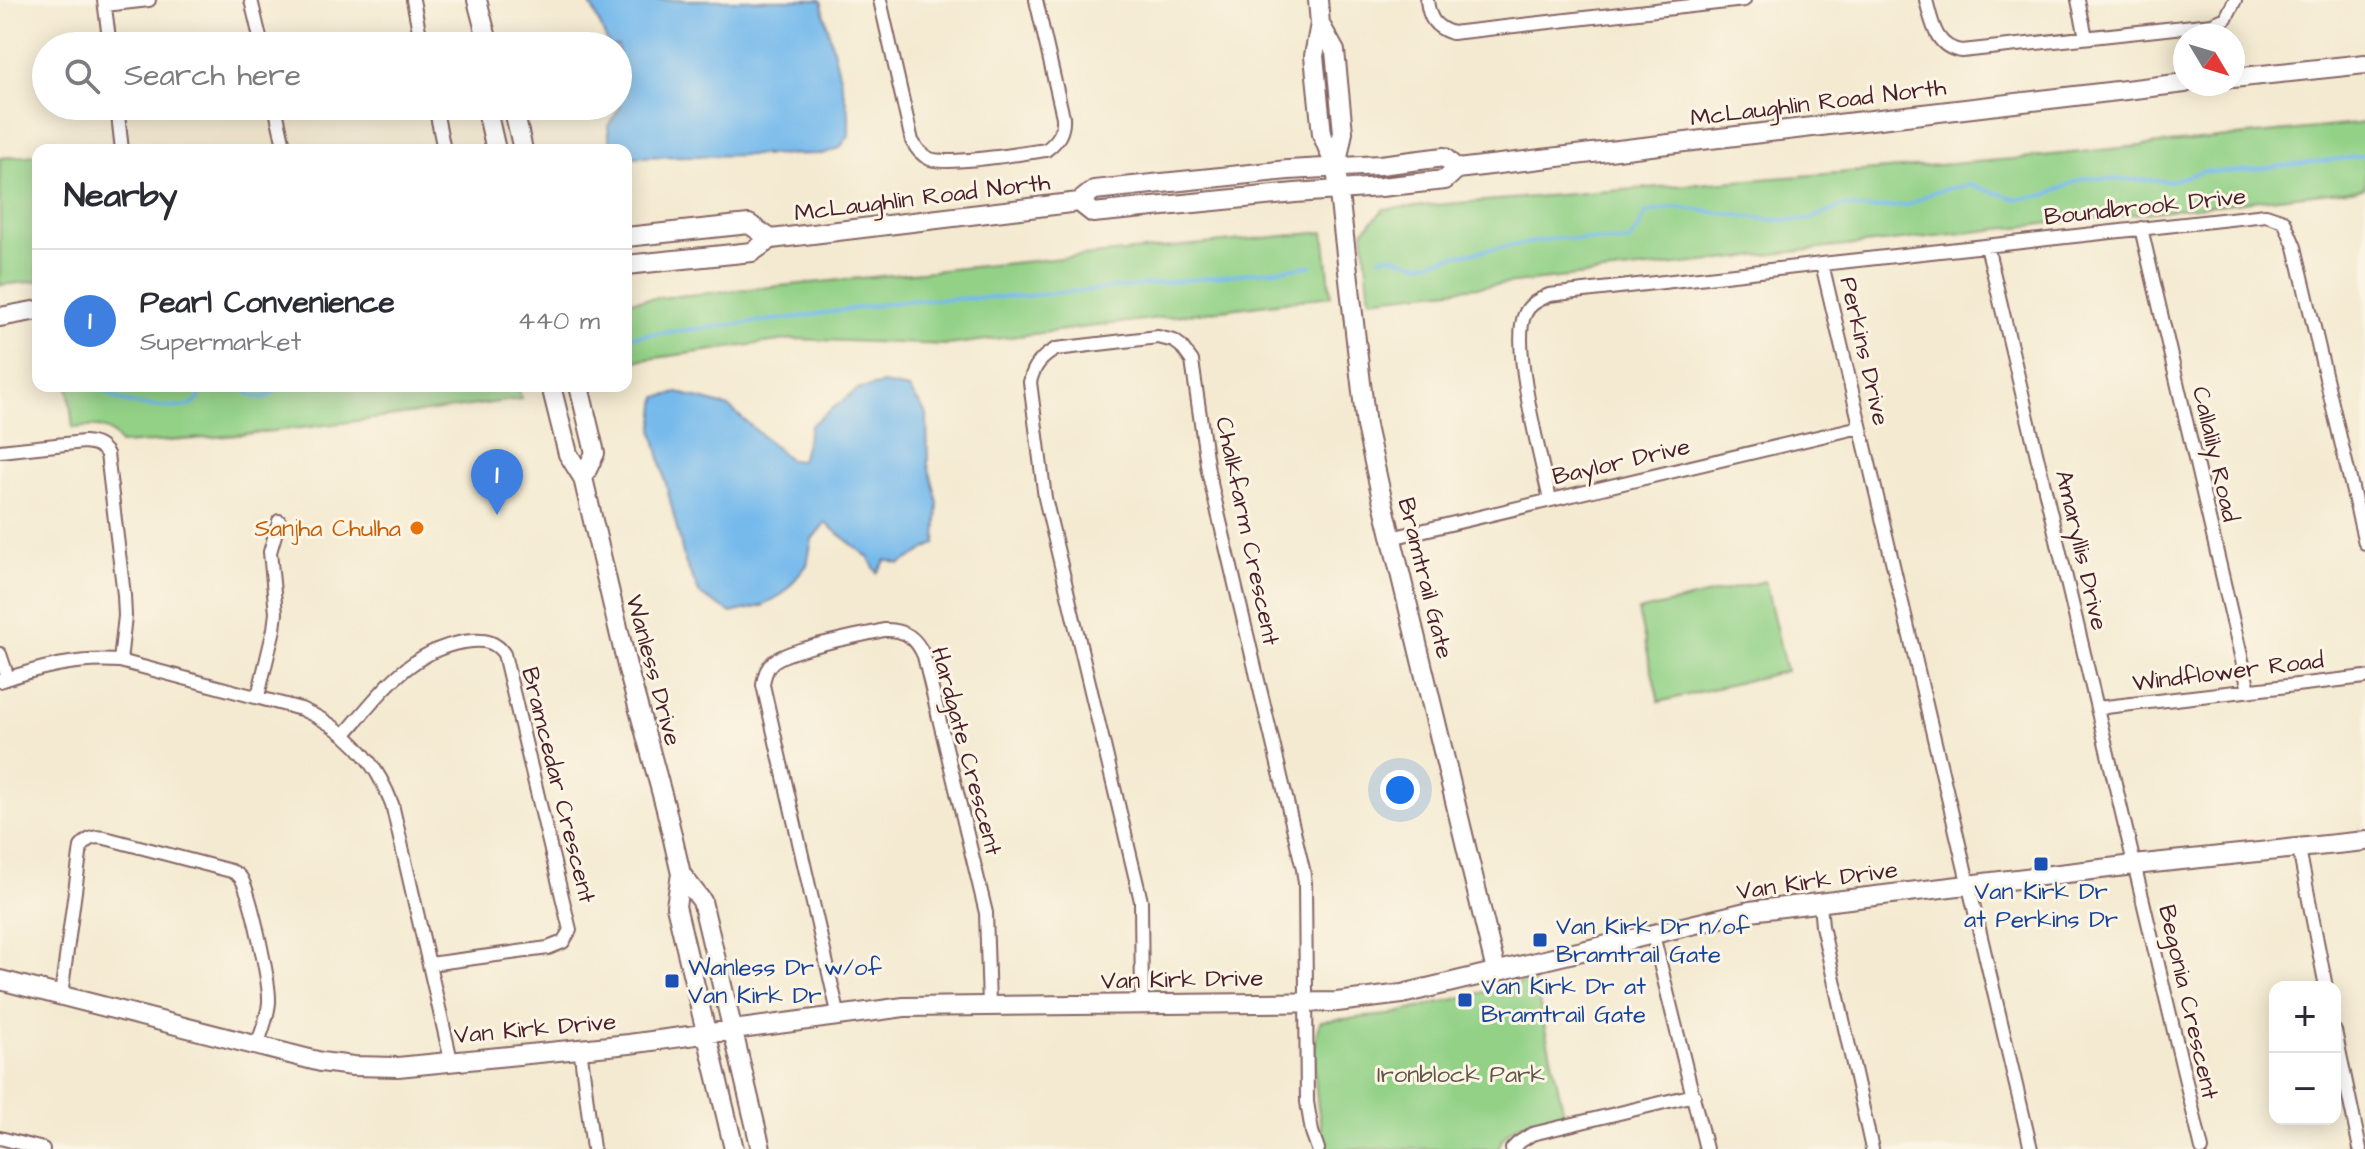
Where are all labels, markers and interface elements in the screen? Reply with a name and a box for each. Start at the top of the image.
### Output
north arrow [2173,24,2245,96]
search box [32,32,632,120]
icon: search [60,54,104,98]
text: Search here [124,55,301,97]
street label: McLaughlin Road North [1688,70,1948,137]
street label: McLaughlin Road North [792,165,1052,232]
text: Nearby [64,172,178,220]
street label: Boundbrook Drive [2042,179,2248,235]
street label: Perkins Drive [1830,274,1898,429]
text: Pearl Convenience [140,282,395,324]
text: 1 [88,303,92,339]
text: 440 m [518,303,600,339]
text: Supermarket [140,324,301,360]
street label: Callalily Road [2182,383,2247,526]
street label: Chalkfarm Crescent [1206,414,1288,649]
street label: Baylor Drive [1549,430,1694,495]
pin: 1 [471,449,523,515]
street label: Amaryllis Drive [2045,467,2116,634]
street label: Bramtrail Gate [1389,494,1461,662]
place label: Sanjha Chulha [254,512,401,546]
marker: Sanjha Chulha [408,519,426,537]
street label: Wanless Drive [617,591,690,750]
street label: Hardgate Crescent [921,643,1010,860]
street label: Windflower Road [2131,643,2326,701]
street label: Bramcedar Crescent [512,664,604,907]
your location [1380,770,1420,810]
street label: Van Kirk Drive [1734,853,1900,909]
marker: Van Kirk Dr at Perkins Dr [2032,855,2050,873]
place label: Van Kirk Dr at Perkins Dr [1964,875,2118,937]
street label: Begonia Crescent [2148,902,2227,1103]
place label: Van Kirk Dr n/of Bramtrail Gate [1556,910,1750,972]
marker: Van Kirk Dr n/of Bramtrail Gate [1531,931,1549,949]
place label: Wanless Dr w/of Van Kirk Dr [688,951,882,1013]
street label: Van Kirk Drive [1100,962,1264,998]
place label: Van Kirk Dr at Bramtrail Gate [1481,970,1646,1032]
marker: Wanless Dr w/of Van Kirk Dr [663,972,681,990]
map controls [2269,981,2341,1125]
button: + [2269,981,2341,1053]
marker: Van Kirk Dr at Bramtrail Gate [1456,991,1474,1009]
street label: Van Kirk Drive [453,1005,618,1053]
button: − [2269,1053,2341,1125]
park label: Ironblock Park [1377,1058,1545,1092]

